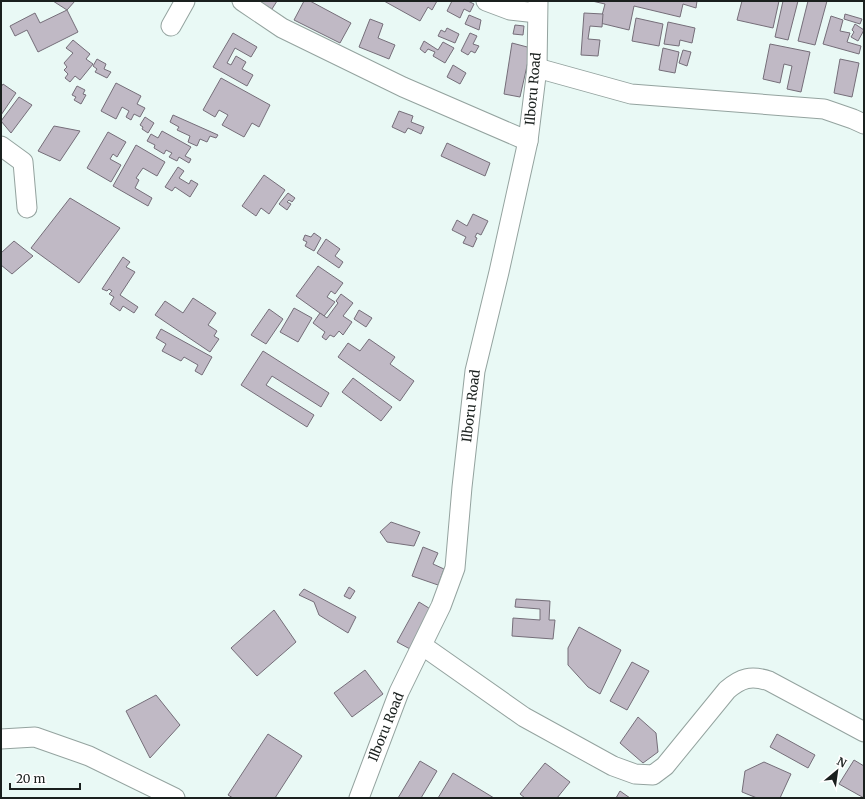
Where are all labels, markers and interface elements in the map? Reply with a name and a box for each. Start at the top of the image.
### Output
street label: Ilboru Road [521,52,545,126]
street label: Ilboru Road [458,369,484,443]
street label: Ilboru Road [364,690,408,764]
north arrow [817,751,857,791]
text: N [835,754,849,771]
scale bar [10,765,80,791]
text: 20 m [16,771,45,786]

